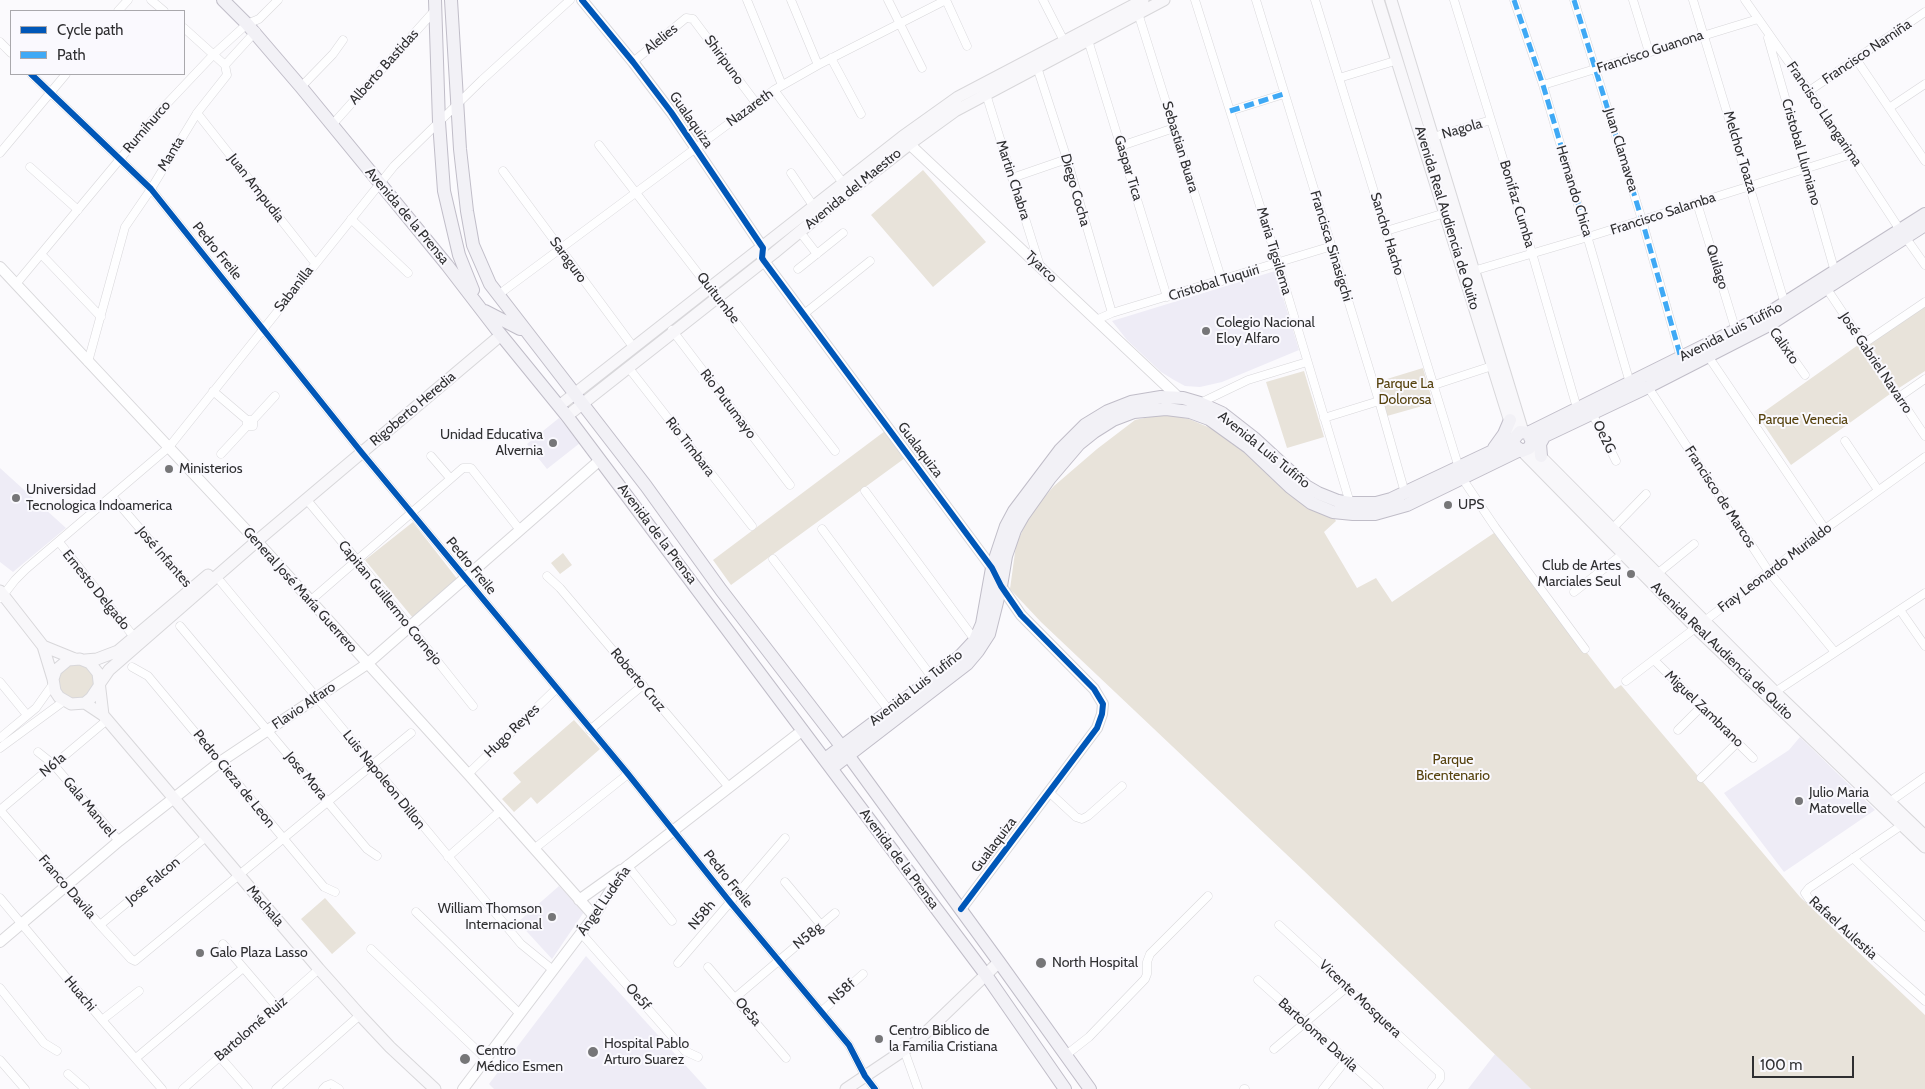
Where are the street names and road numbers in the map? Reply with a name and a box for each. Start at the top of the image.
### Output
street label: Francisco Namiña [1819,16,1915,88]
street label: Alelies [641,20,681,58]
street label: Alberto Bastidas [346,26,422,108]
street label: Francisco Guanona [1595,27,1705,77]
street label: Shiripuno [701,32,747,88]
street label: Francisco Llangarima [1783,58,1865,170]
street label: Nazareth [723,85,777,131]
street label: Gualaquiza [666,89,716,151]
street label: Rumihurco [120,97,174,157]
street label: Cristobal Llumiano [1778,97,1824,207]
street label: Sebastian Buara [1158,99,1202,195]
street label: Juan Clamavea [1600,106,1642,194]
street label: Melchor Toaza [1720,109,1760,195]
street label: Nagola [1440,115,1484,143]
street label: Avenida Real Audiencia de Quito [1411,124,1483,312]
street label: Gaspar Tica [1110,133,1146,203]
street label: Manta [154,134,188,174]
street label: Martin Chabra [992,138,1034,222]
street label: Hernando Chica [1552,143,1596,239]
street label: Avenida del Maestro [801,145,905,233]
street label: Juan Ampudia [224,151,288,225]
street label: Diego Cocha [1057,152,1093,228]
street label: Bonifaz Cumba [1496,158,1538,250]
street label: Avenida de la Prensa [362,164,452,268]
street label: Francisca Sinasigchi [1306,188,1356,304]
street label: Francisco Salamba [1608,189,1718,239]
street label: Sancho Hacho [1366,191,1408,277]
street label: Maria Tigsilema [1253,205,1295,297]
street label: Pedro Freile [189,219,245,283]
street label: Saraguro [546,234,590,286]
street label: Quilago [1702,243,1732,291]
street label: Tyarco [1021,248,1061,286]
street label: Cristobal Tuquiri [1167,261,1261,305]
street label: Sabanilla [271,263,317,315]
street label: Quitumbe [693,269,743,327]
street label: Avenida Luis Tufiño [1677,299,1785,365]
street label: José Gabriel Navarro [1836,309,1916,417]
street label: Calixto [1765,325,1803,367]
street label: Rio Putumayo [696,366,760,442]
street label: Rigoberto Heredia [367,368,459,450]
street label: Avenida Luis Tufiño [1215,408,1313,492]
street label: Rio Timbara [662,414,718,480]
street label: Oe2G [1589,418,1619,456]
street label: Gualaquiza [894,419,946,481]
street label: Francisco de Marcos [1681,443,1759,551]
street label: Avenida de la Prensa [614,480,700,588]
street label: Fray Leonardo Murialdo [1715,520,1835,616]
street label: José Infantes [133,523,195,591]
street label: General José María Guerrero [239,524,361,656]
street label: Pedro Freile [442,534,500,598]
street label: Capitan Guillermo Cornejo [335,537,445,669]
street label: Ernesto Delgado [59,547,133,633]
street label: Avenida Real Audiencia de Quito [1647,579,1797,723]
street label: Roberto Cruz [607,645,669,715]
street label: Avenida Luis Tufiño [866,646,966,730]
street label: Miguel Zambrano [1661,667,1747,751]
street label: Flavio Alfaro [269,679,339,733]
street label: Hugo Reyes [481,701,543,761]
street label: Pedro Cieza de Leon [189,727,279,831]
street label: Luis Napoleon Dillon [339,727,429,833]
street label: N61a [37,749,69,781]
street label: Jose Mora [281,749,331,803]
street label: Gala Manuel [59,774,119,840]
street label: Avenida de la Prensa [856,805,942,913]
street label: Gualaquiza [968,814,1020,876]
street label: Pedro Freile [700,847,756,911]
street label: Franco Davila [35,852,99,922]
street label: Jose Falcon [123,854,183,908]
street label: Ángel Ludeña [574,863,634,939]
street label: Machala [243,882,287,930]
street label: Rafael Aulestia [1805,893,1881,963]
street label: N58h [685,897,719,933]
street label: N58g [790,919,826,953]
street label: Vicente Mosquera [1315,957,1405,1041]
street label: Huachi [60,973,100,1015]
street label: N58f [825,976,859,1008]
street label: Oe5f [622,980,654,1014]
street label: Bartolomé Ruiz [211,993,291,1065]
street label: Oe5a [731,994,765,1030]
street label: Bartolome Davila [1275,995,1361,1075]

